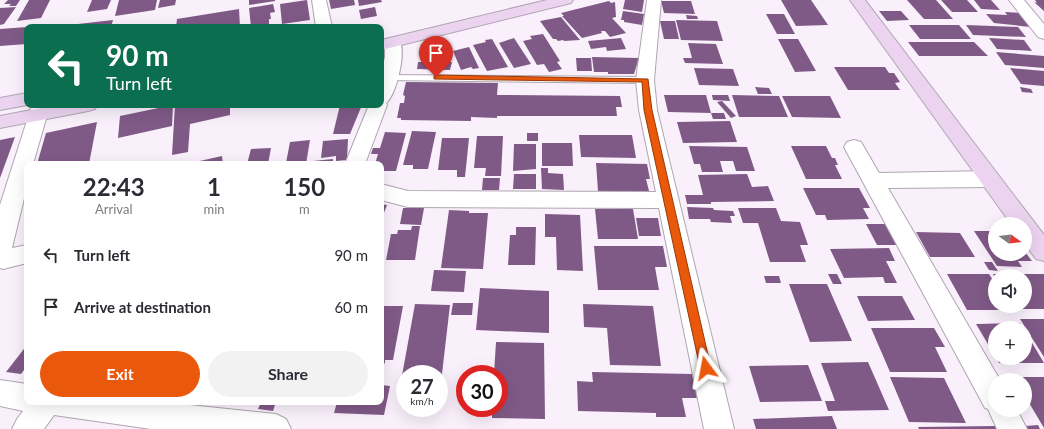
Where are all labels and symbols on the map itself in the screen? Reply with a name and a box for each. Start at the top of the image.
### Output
pin [419,36,453,77]
north arrow [988,217,1032,261]
position arrow [685,347,727,389]
speed limit sign: 30 [456,365,508,417]

